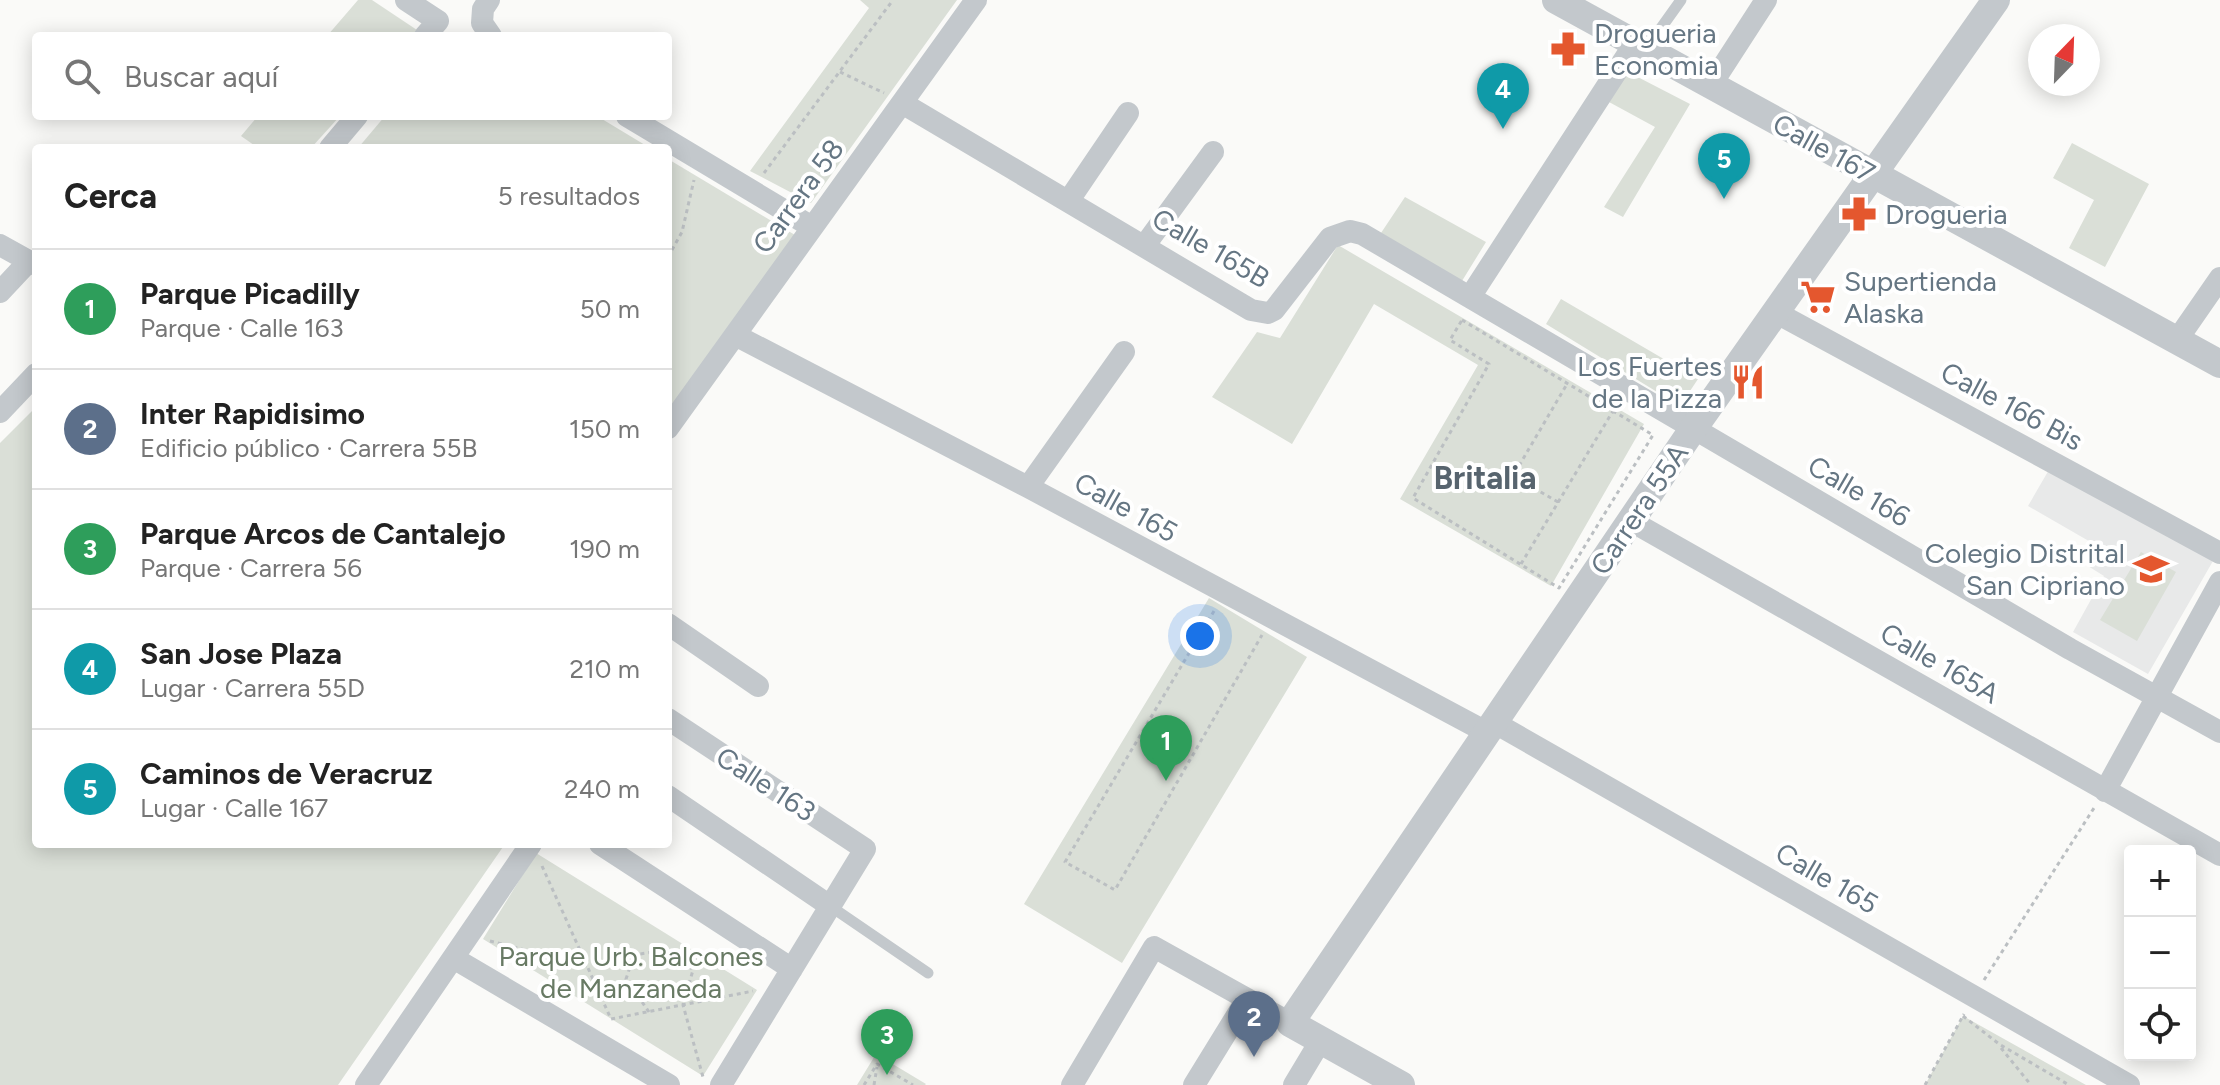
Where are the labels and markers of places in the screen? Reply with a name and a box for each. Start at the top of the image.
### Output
place label: Drogueria Economia [1594,16,1718,82]
pharmacy icon: Drogueria Economia [1549,30,1587,68]
pin: 4 [1477,63,1529,129]
pin: 5 [1698,133,1750,199]
pharmacy icon: Drogueria [1840,195,1878,233]
place label: Drogueria [1885,197,2008,231]
place label: Supertienda Alaska [1844,264,1997,330]
supermarket icon: Supertienda Alaska [1799,278,1837,316]
place label: Los Fuertes de la Pizza [1577,349,1722,415]
restaurant icon: Los Fuertes de la Pizza [1729,363,1767,401]
place label: Colegio Distrital San Cipriano [1925,536,2125,602]
school or university icon: Colegio Distrital San Cipriano [2132,550,2170,588]
pin: 1 [1140,715,1192,781]
pin: 2 [1228,991,1280,1057]
pin: 3 [861,1009,913,1075]

